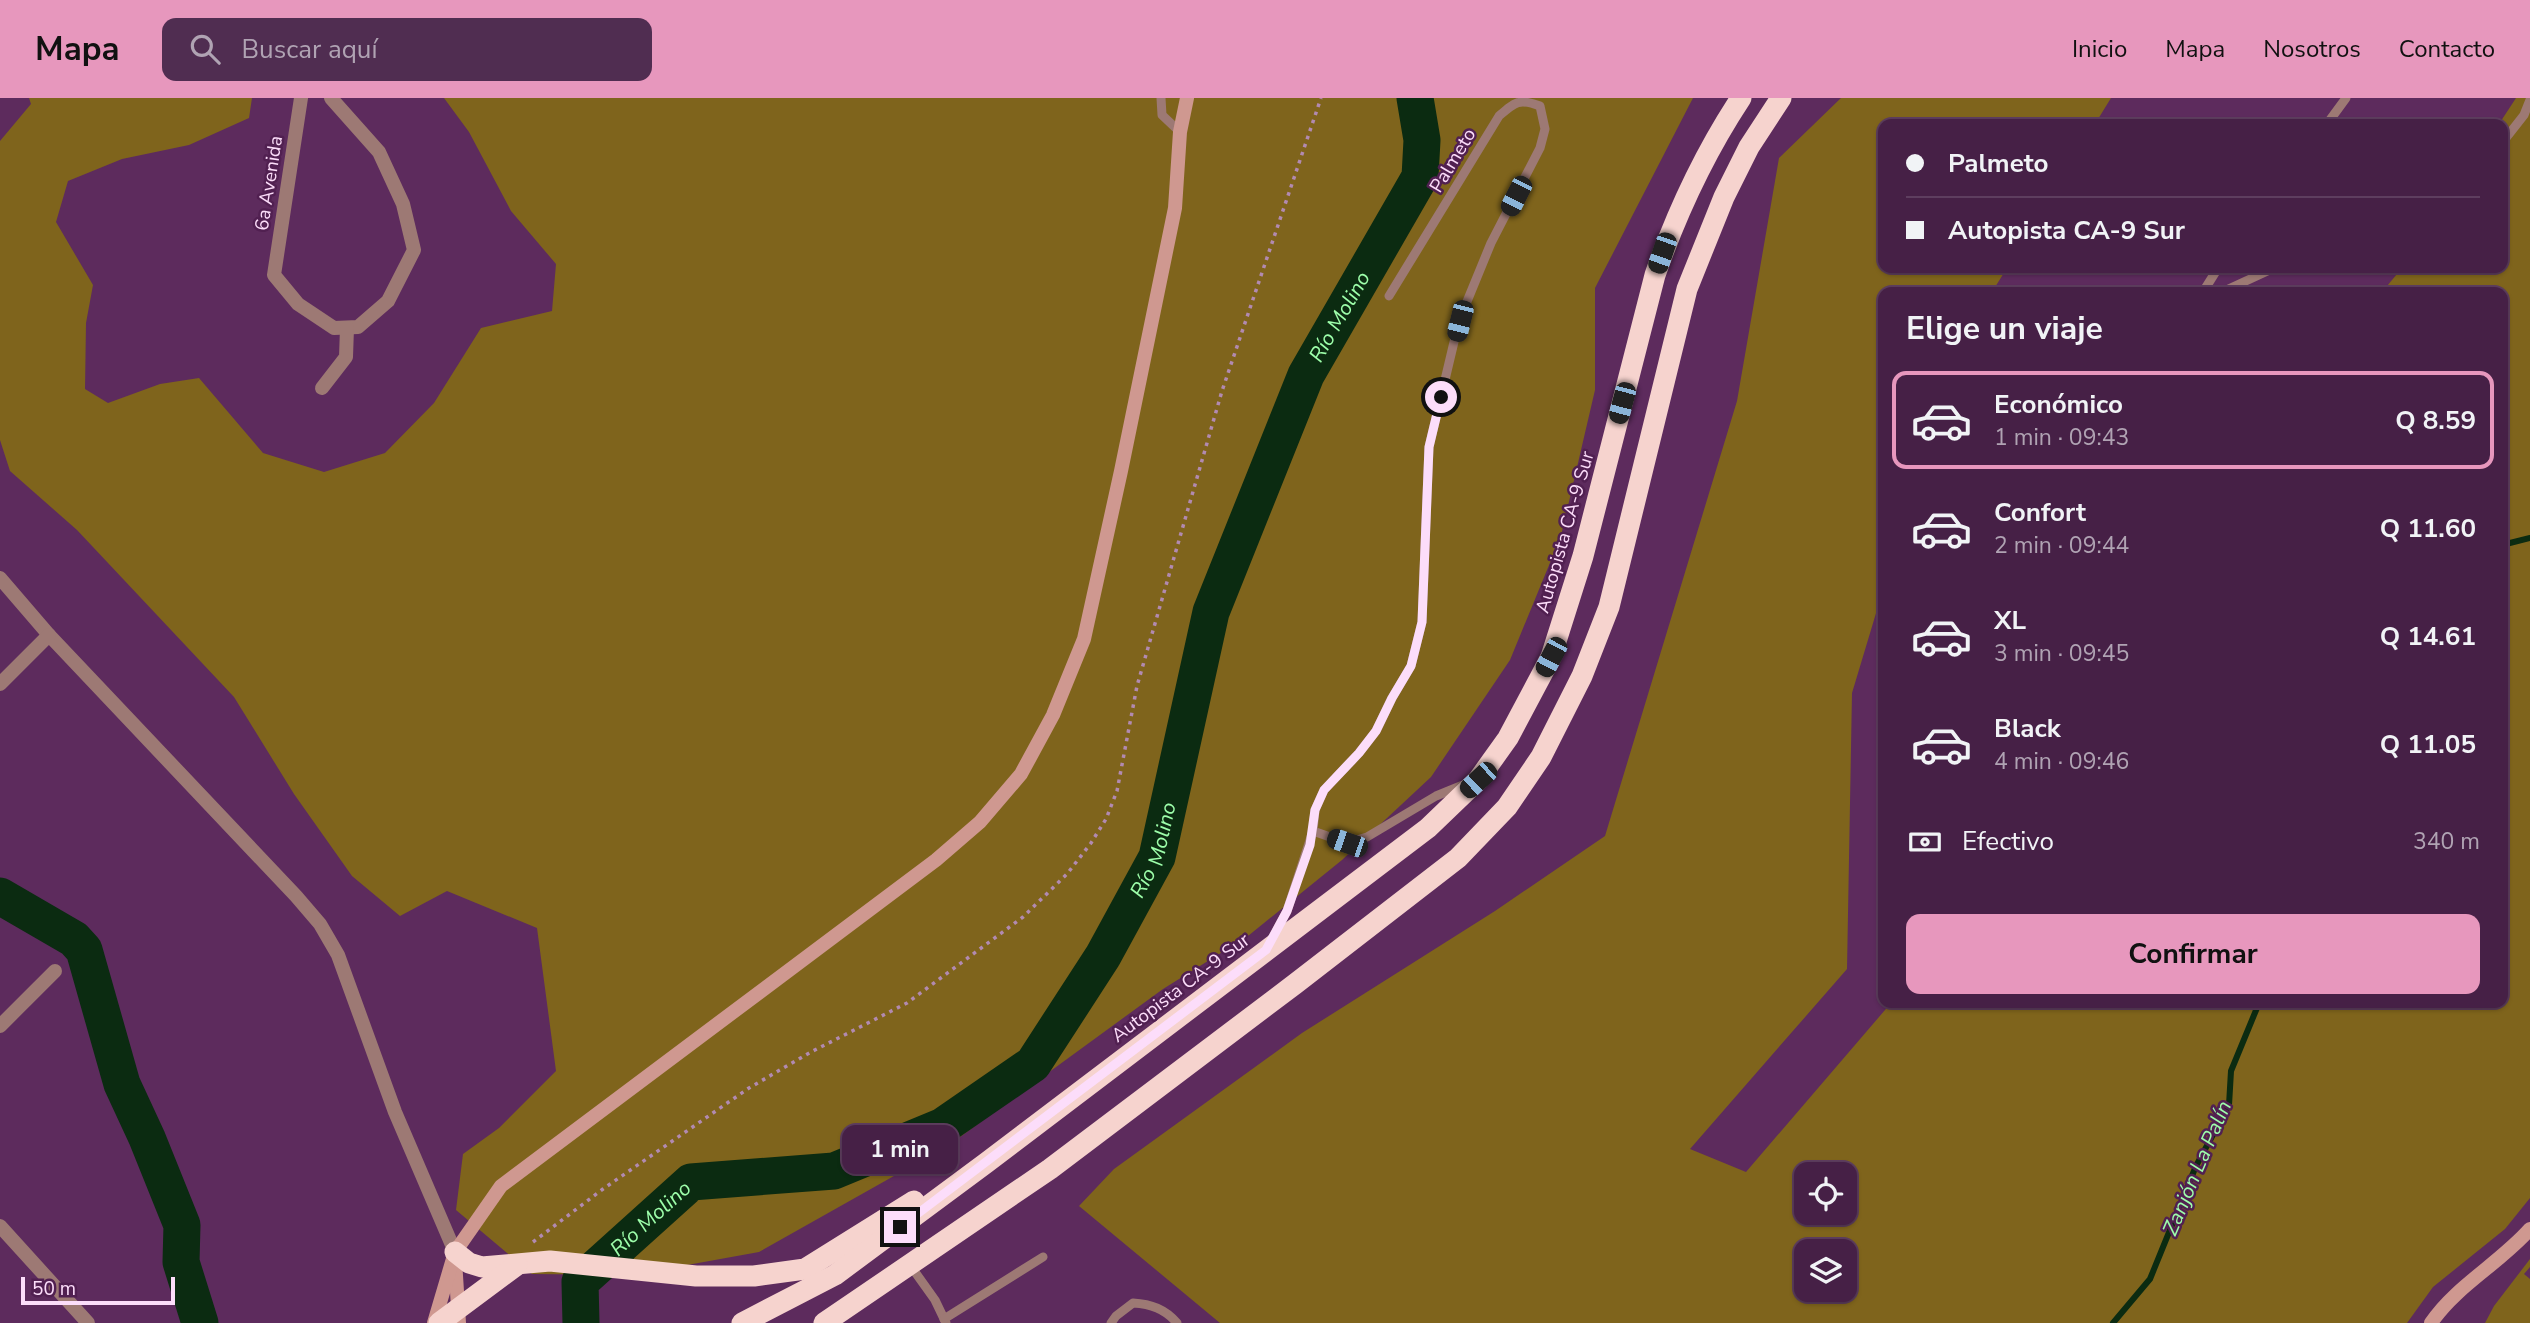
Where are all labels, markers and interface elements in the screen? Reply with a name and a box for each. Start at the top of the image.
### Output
search box [162,18,652,81]
text: Mapa [35,27,120,72]
icon: search [186,30,224,68]
text: Buscar aquí [242,32,377,67]
text: Inicio [2072,33,2127,65]
text: Mapa [2165,33,2225,65]
text: Nosotros [2263,33,2361,65]
text: Contacto [2399,33,2495,65]
street label: Palmeto [1423,123,1482,198]
street label: 6a Avenida [249,134,289,233]
text: Palmeto [1948,146,2049,181]
car [1498,173,1535,219]
text: Autopista CA-9 Sur [1948,213,2185,248]
car [1646,230,1679,276]
water label: Río Molino [1302,266,1377,367]
car [1445,298,1476,344]
text: Elige un viaje [1906,307,2103,350]
car [1607,380,1638,426]
route start [1425,381,1457,413]
text: Económico [1994,387,2123,422]
icon: car [1910,389,1973,452]
text: Q 8.59 [2395,403,2476,438]
text: 1 min · 09:43 [1994,422,2129,453]
street label: Autopista CA-9 Sur [1529,448,1601,616]
text: Confort [1994,495,2086,530]
icon: car [1910,497,1973,560]
text: Q 11.60 [2380,511,2476,546]
text: 2 min · 09:44 [1994,530,2129,561]
text: XL [1994,603,2026,638]
icon: car [1910,605,1973,668]
text: Q 14.61 [2380,619,2476,654]
car [1532,634,1571,680]
text: 3 min · 09:45 [1994,638,2129,669]
text: Black [1994,711,2061,746]
icon: car [1910,713,1973,776]
text: Q 11.05 [2380,727,2476,762]
text: 4 min · 09:46 [1994,746,2129,777]
car [1456,758,1501,802]
water label: Río Molino [1123,800,1183,903]
icon: cash [1906,823,1944,861]
text: Efectivo [1962,824,2054,859]
car [1324,826,1371,860]
text: 340 m [2413,826,2480,857]
button: Confirmar [1906,914,2480,994]
street label: Autopista CA-9 Sur [1106,927,1255,1048]
water label: Zanjón La Palín [2156,1096,2238,1240]
callout: 1 min [842,1126,958,1174]
text: 1 min [870,1134,930,1165]
map controls [1794,1162,1857,1302]
button: locate [1794,1162,1857,1225]
water label: Río Molino [604,1174,697,1262]
route end [884,1211,916,1243]
button: layers [1794,1239,1857,1302]
scale bar [21,1274,175,1306]
text: 50 m [32,1276,76,1302]

